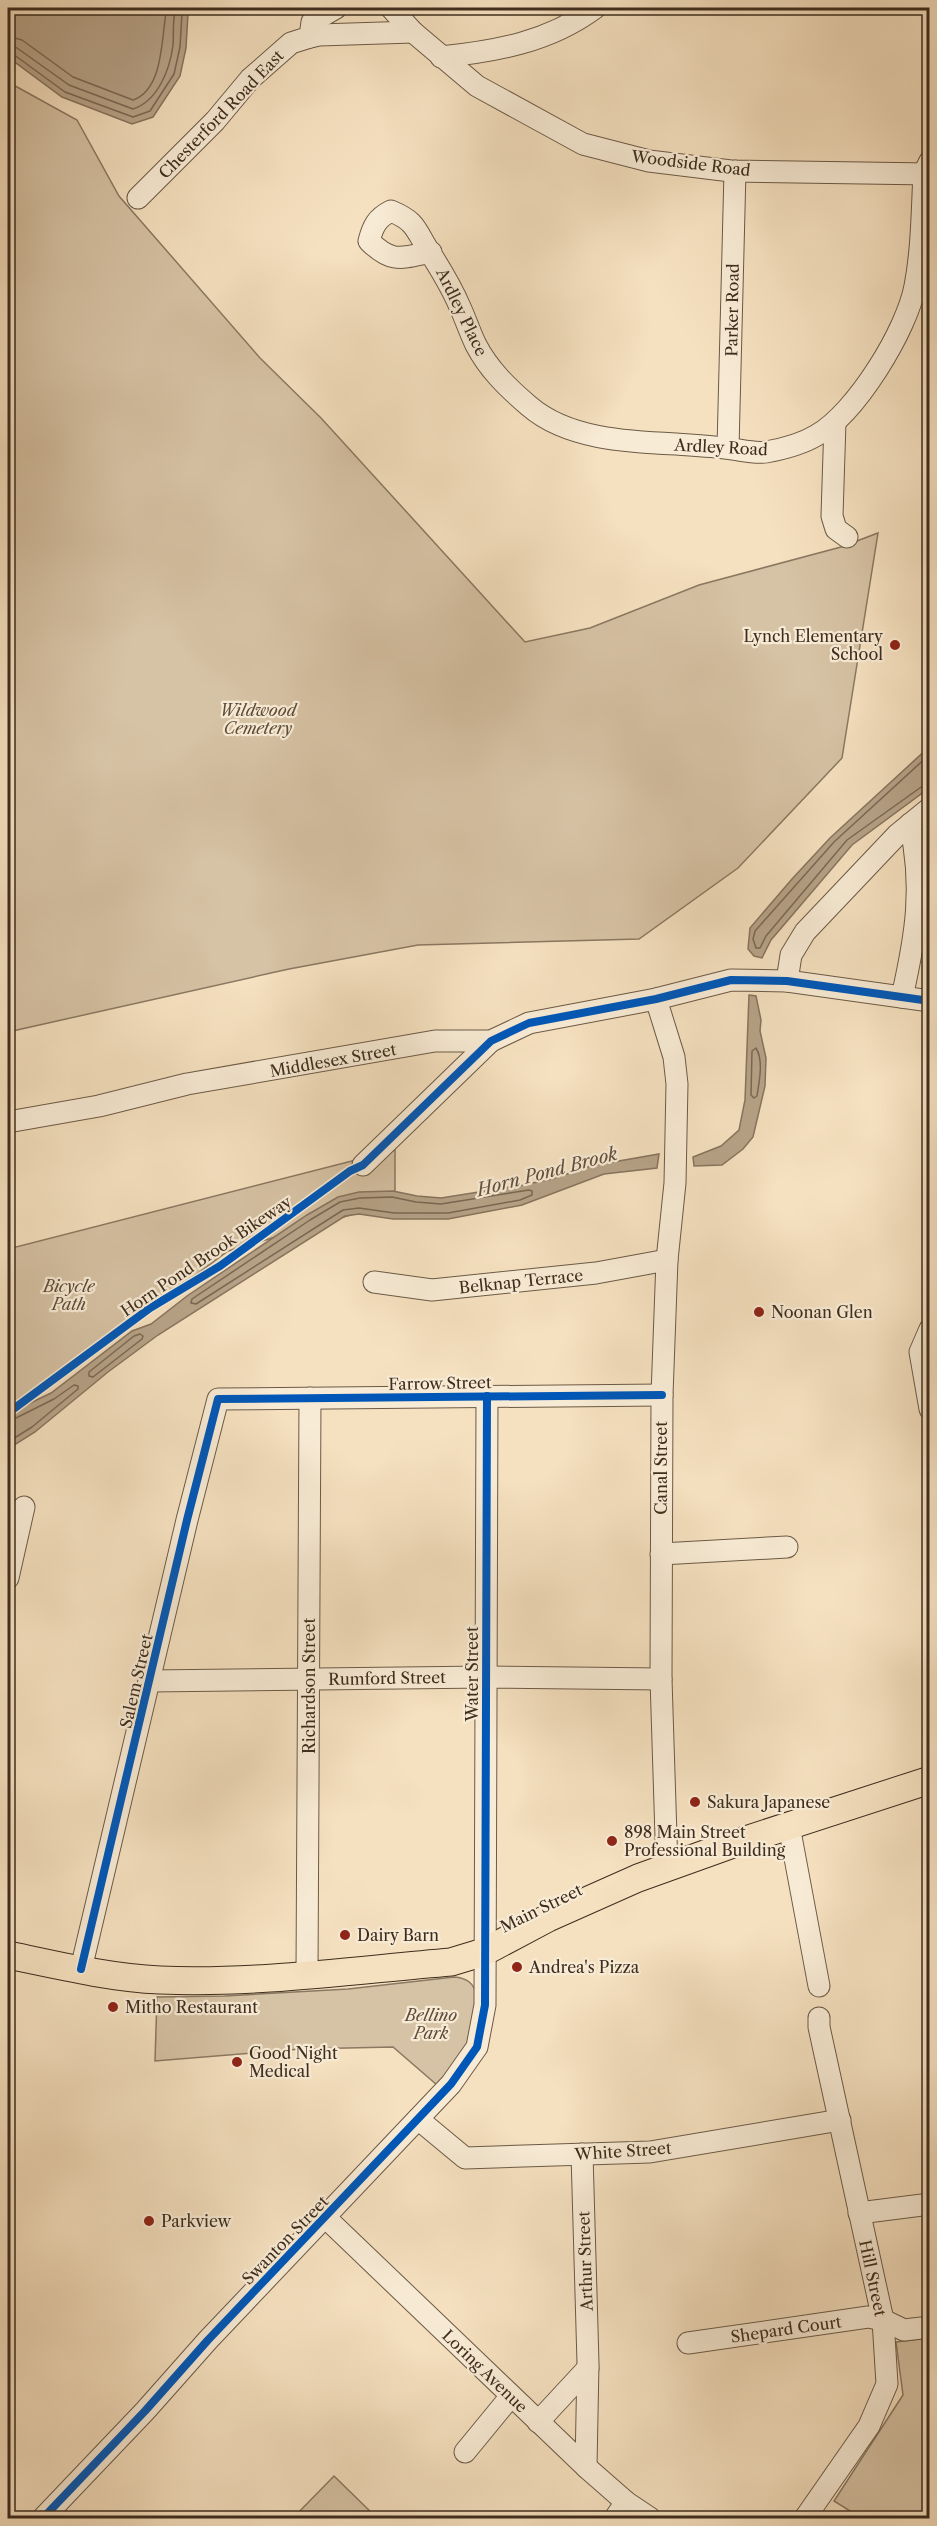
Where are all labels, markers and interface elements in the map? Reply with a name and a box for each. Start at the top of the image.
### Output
street label: Chesterford Road East [154,45,288,183]
street label: Woodside Road [629,146,752,180]
street label: Parker Road [721,263,743,357]
street label: Ardley Place [432,264,492,359]
street label: Ardley Road [673,435,769,459]
place label: Lynch Elementary School [743,626,884,664]
marker: Lynch Elementary School [888,638,902,652]
park label: Wildwood Cemetery [220,700,298,738]
street label: Middlesex Street [268,1039,398,1081]
water label: Horn Pond Brook [472,1142,620,1202]
street label: Horn Pond Brook Bikeway [117,1191,296,1321]
street label: Belknap Terrace [458,1265,584,1297]
park label: Bicycle Path [41,1276,96,1314]
place label: Noonan Glen [771,1302,873,1322]
marker: Noonan Glen [752,1305,766,1319]
street label: Farrow Street [388,1372,492,1394]
street label: Canal Street [651,1421,671,1515]
street label: Richardson Street [299,1618,319,1754]
street label: Water Street [462,1626,482,1723]
street label: Salem Street [115,1632,157,1730]
street label: Rumford Street [328,1667,446,1689]
place label: Sakura Japanese [707,1792,830,1812]
marker: Sakura Japanese [688,1795,702,1809]
place label: 898 Main Street Professional Building [624,1822,786,1860]
marker: 898 Main Street Professional Building [605,1834,619,1848]
street label: Main Street [497,1879,586,1936]
place label: Dairy Barn [357,1925,439,1945]
marker: Dairy Barn [338,1928,352,1942]
place label: Andrea's Pizza [528,1957,640,1977]
marker: Andrea's Pizza [510,1960,524,1974]
place label: Mitho Restaurant [125,1997,258,2017]
marker: Mitho Restaurant [106,2000,120,2014]
park label: Bellino Park [403,2005,457,2043]
place label: Good Night Medical [249,2043,338,2081]
marker: Good Night Medical [230,2055,244,2069]
street label: White Street [573,2138,672,2164]
street label: Swanton Street [238,2191,333,2289]
street label: Arthur Street [573,2210,597,2312]
place label: Parkview [161,2211,232,2231]
marker: Parkview [142,2214,156,2228]
street label: Hill Street [855,2238,891,2318]
street label: Shepard Court [729,2311,843,2347]
street label: Loring Avenue [438,2325,532,2417]

